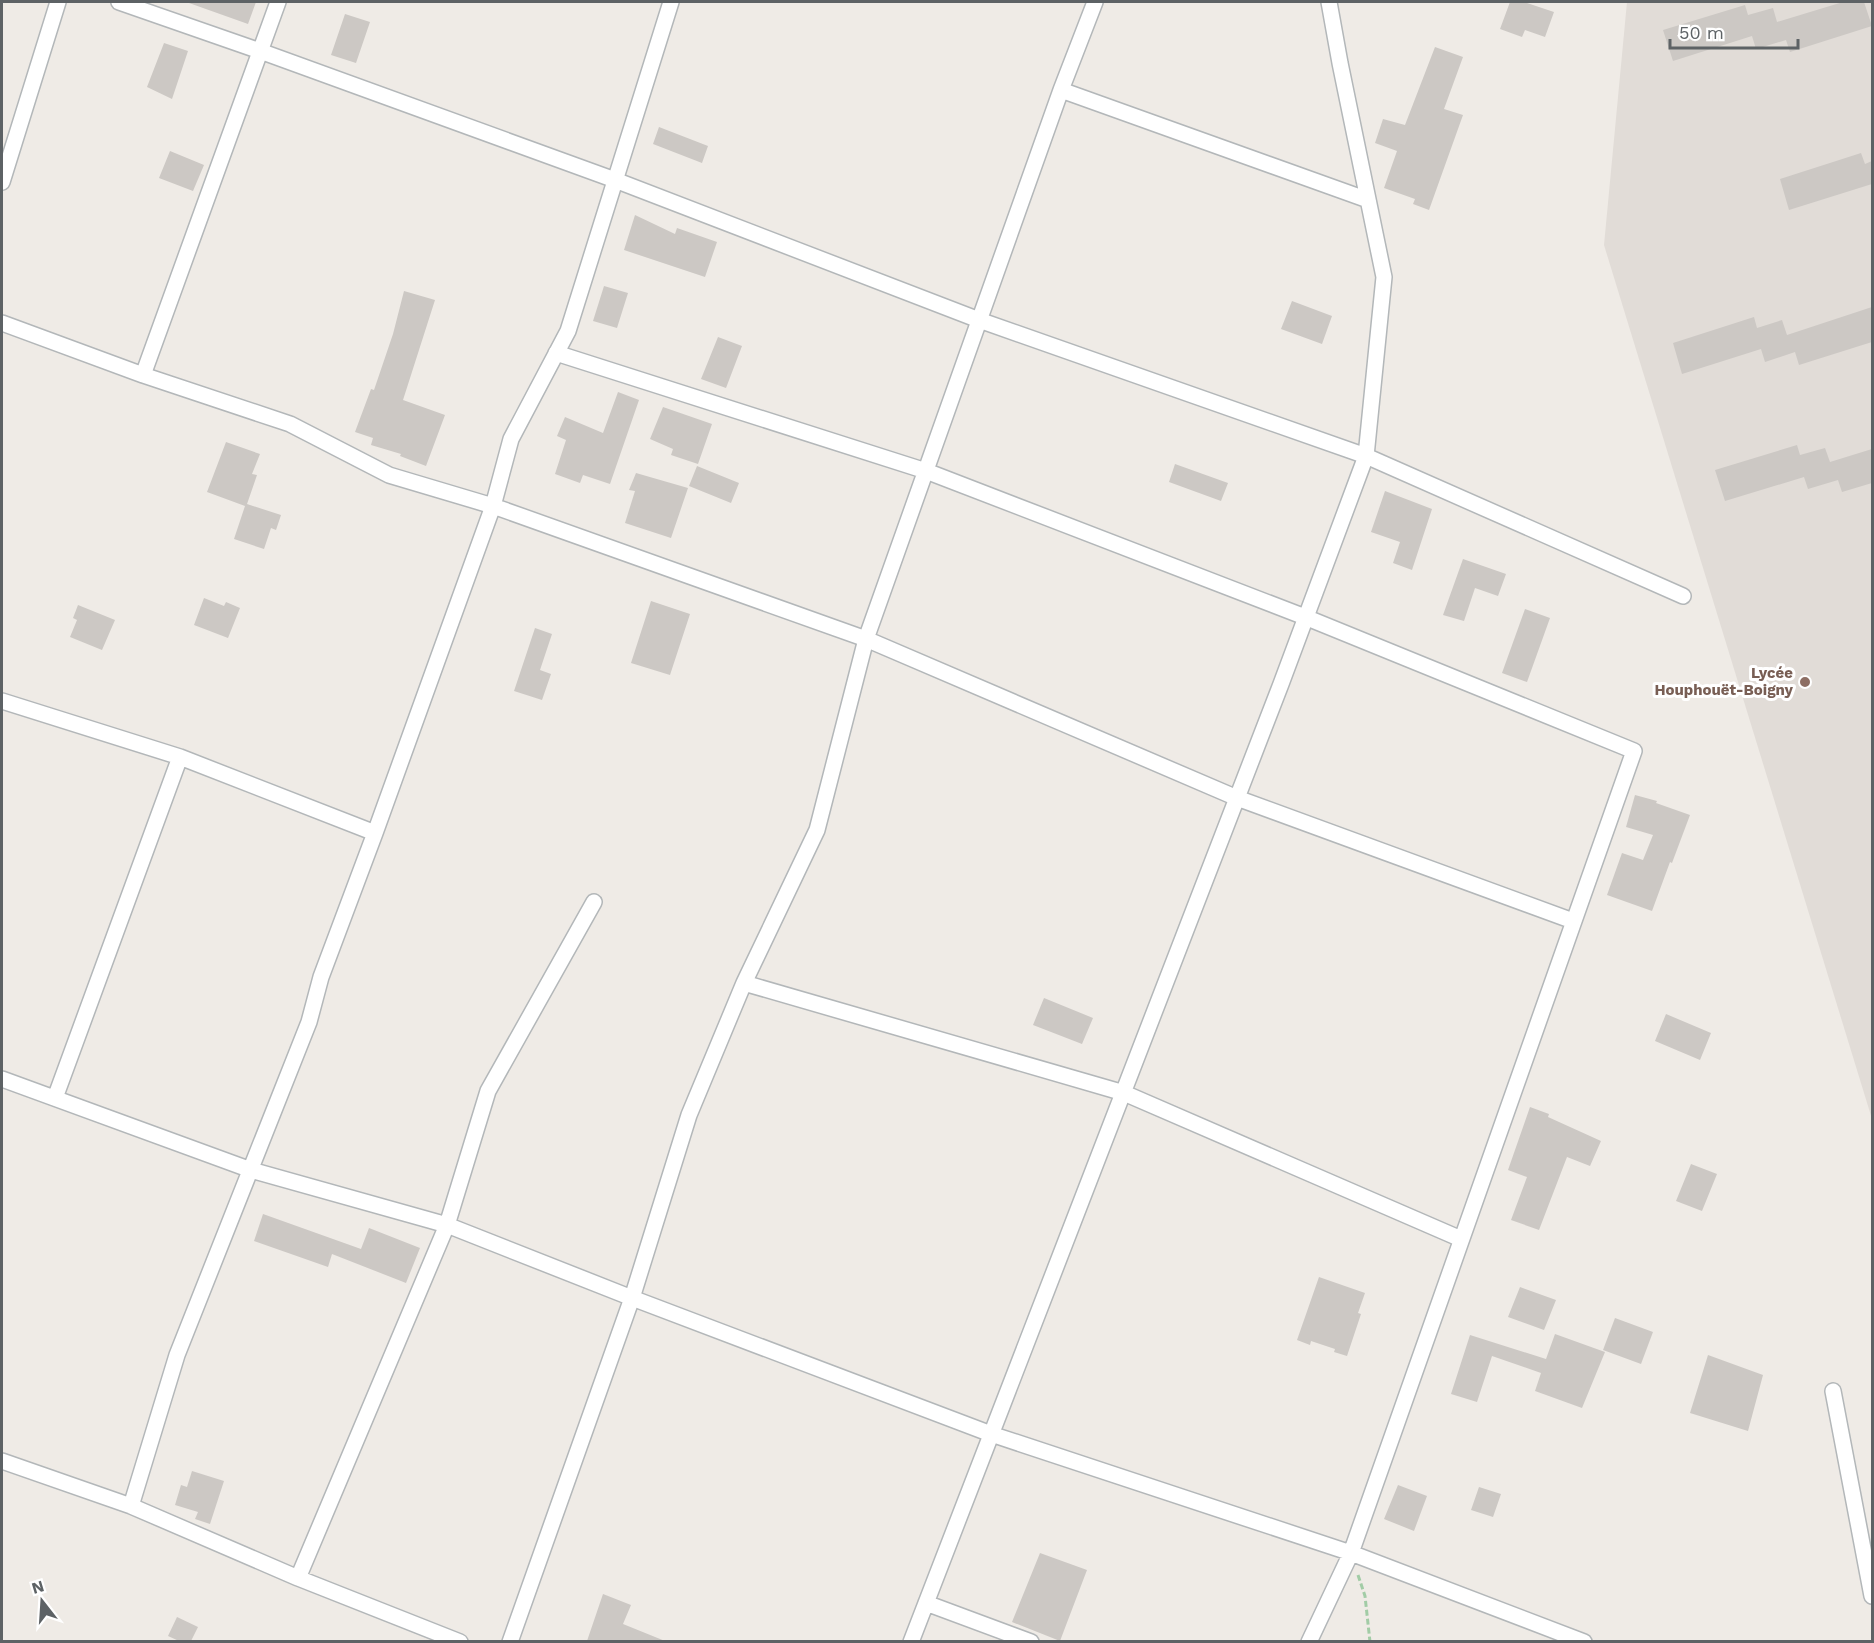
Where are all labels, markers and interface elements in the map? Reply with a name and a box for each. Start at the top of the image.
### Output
scale bar [1670,12,1798,50]
text: 50 m [1679,22,1724,43]
place label: Lycée Houphouët-Boigny [1655,664,1794,699]
marker: Lycée Houphouët-Boigny [1798,675,1812,689]
north arrow [12,1571,72,1631]
text: N [29,1576,46,1598]

